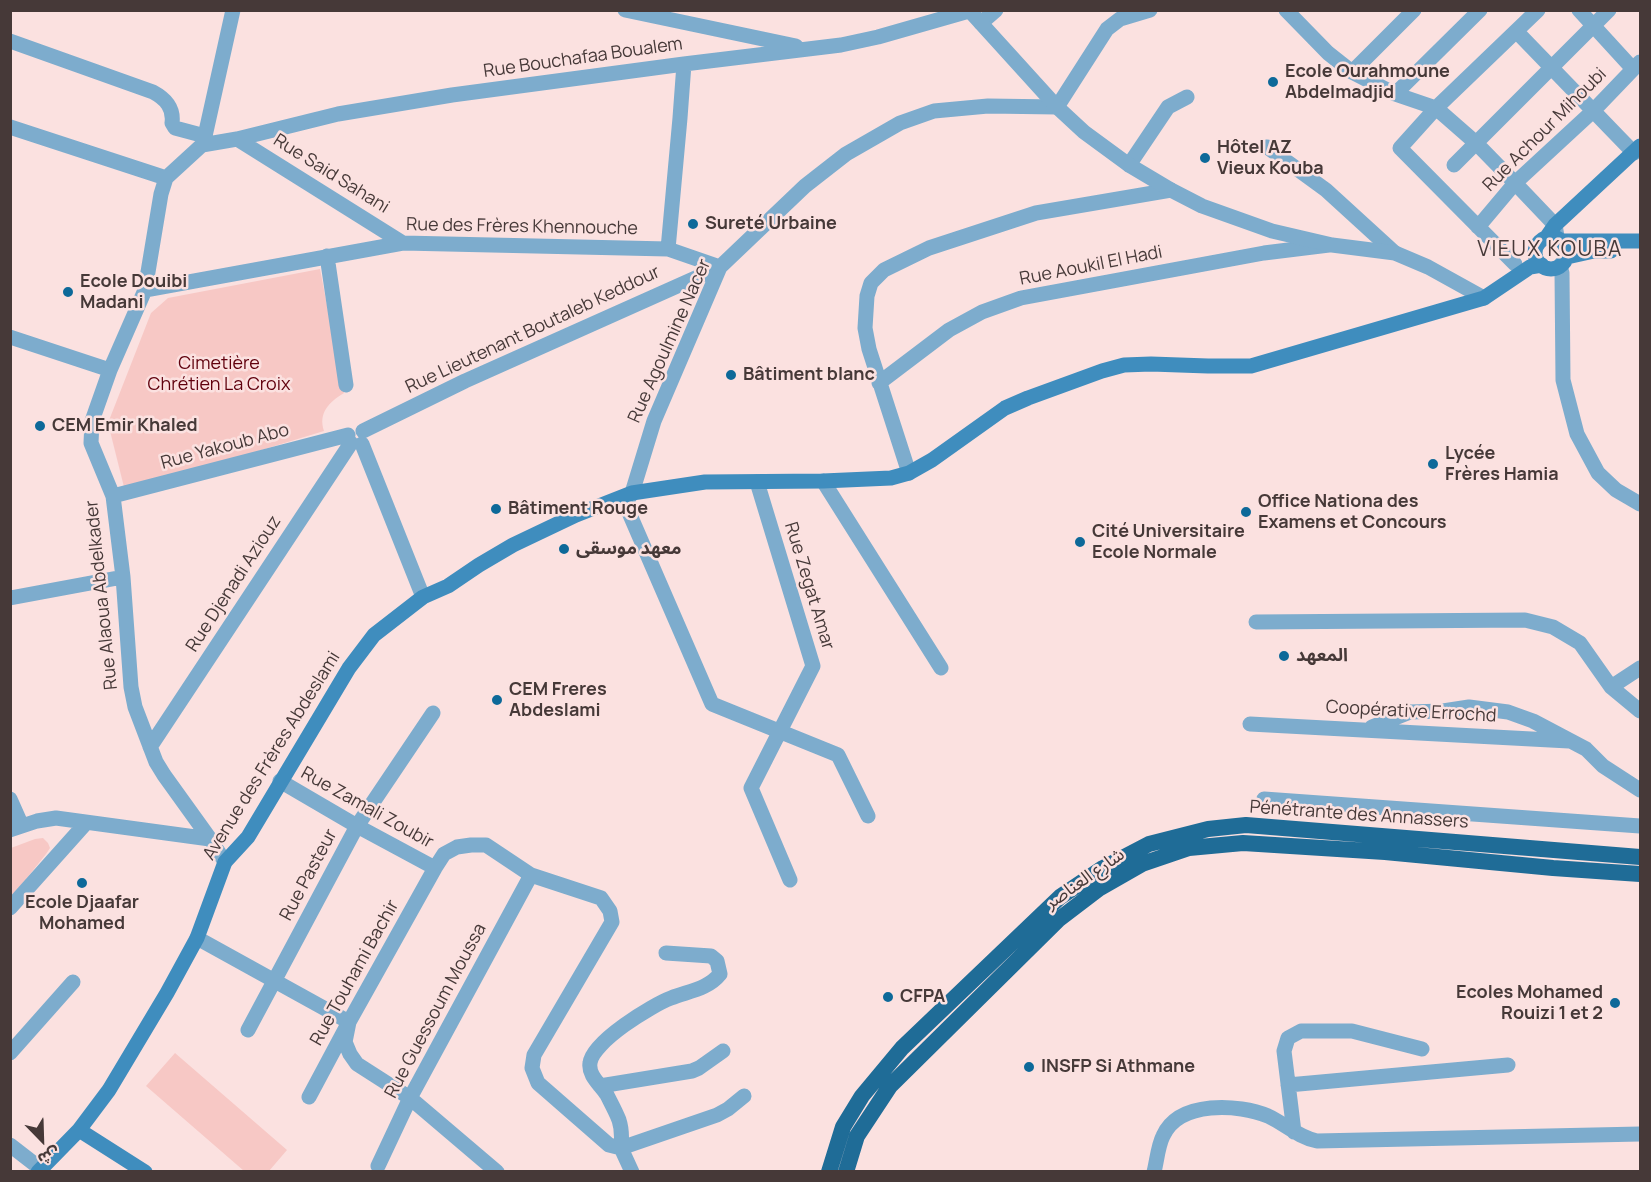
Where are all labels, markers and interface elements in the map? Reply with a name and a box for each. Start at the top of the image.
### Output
street label: Rue Bouchafaa Boualem [482,33,684,83]
place label: Ecole Ourahmoune Abdelmadjid [1285,61,1450,104]
street label: Rue Achour Mihoubi [1479,64,1611,196]
marker: Ecole Ourahmoune Abdelmadjid [1266,75,1280,89]
street label: Rue Said Sahani [269,130,393,218]
place label: Hôtel AZ Vieux Kouba [1217,137,1324,180]
marker: Hôtel AZ Vieux Kouba [1198,151,1212,165]
place label: Sureté Urbaine [705,213,837,235]
street label: Rue des Frères Khennouche [406,214,638,240]
marker: Sureté Urbaine [686,217,700,231]
district label: VIEUX KOUBA [1477,237,1623,263]
street label: Rue Aoukil El Hadi [1018,242,1164,290]
street label: Rue Agoulmine Nacer [624,256,716,426]
street label: Rue Lieutenant Boutaleb Keddour [402,261,664,399]
place label: Ecole Douibi Madani [80,271,187,314]
marker: Ecole Douibi Madani [61,285,75,299]
park label: Cimetière Chrétien La Croix [148,353,290,395]
place label: Bâtiment blanc [743,364,875,386]
marker: Bâtiment blanc [724,368,738,382]
place label: CEM Emir Khaled [52,415,198,437]
marker: CEM Emir Khaled [33,419,47,433]
street label: Rue Yakoub Abo [159,420,291,474]
place label: Lycée Frères Hamia [1445,443,1559,486]
marker: Lycée Frères Hamia [1426,457,1440,471]
place label: Office Nationa des Examens et Concours [1258,491,1447,534]
place label: Bâtiment Rouge [508,498,648,520]
street label: Rue Alaoua Abdelkader [81,499,123,691]
marker: Bâtiment Rouge [489,502,503,516]
marker: Office Nationa des Examens et Concours [1239,505,1253,519]
street label: Rue Djenadi Aziouz [182,512,286,656]
street label: Rue Zegat Amar [779,520,839,652]
place label: Cité Universitaire Ecole Normale [1092,521,1245,564]
marker: Cité Universitaire Ecole Normale [1073,535,1087,549]
place label: معهد موسقى [576,538,681,560]
marker: معهد موسقى [557,542,571,556]
place label: المعهد [1296,645,1348,667]
street label: Avenue des Frères Abdeslami [199,648,345,864]
marker: المعهد [1277,649,1291,663]
place label: CEM Freres Abdeslami [509,679,607,722]
marker: CEM Freres Abdeslami [490,693,504,707]
street label: Coopérative Errochd [1325,697,1497,727]
street label: Rue Zamali Zoubir [297,763,437,853]
street label: Pénétrante des Annassers [1249,797,1469,833]
street label: Rue Pasteur [276,826,342,924]
street label: شارع العناصر [1041,844,1129,914]
marker: Ecole Djaafar Mohamed [75,876,89,890]
place label: Ecole Djaafar Mohamed [25,892,139,934]
street label: Rue Touhami Bachir [306,897,404,1049]
street label: Rue Guessoum Moussa [381,920,491,1102]
place label: Ecoles Mohamed Rouizi 1 et 2 [1456,982,1603,1024]
place label: CFPA [900,986,945,1008]
marker: CFPA [881,990,895,1004]
marker: Ecoles Mohamed Rouizi 1 et 2 [1608,996,1622,1010]
place label: INSFP Si Athmane [1041,1056,1195,1078]
marker: INSFP Si Athmane [1022,1060,1036,1074]
north arrow [12,1110,72,1170]
text: ش [35,1142,63,1171]

